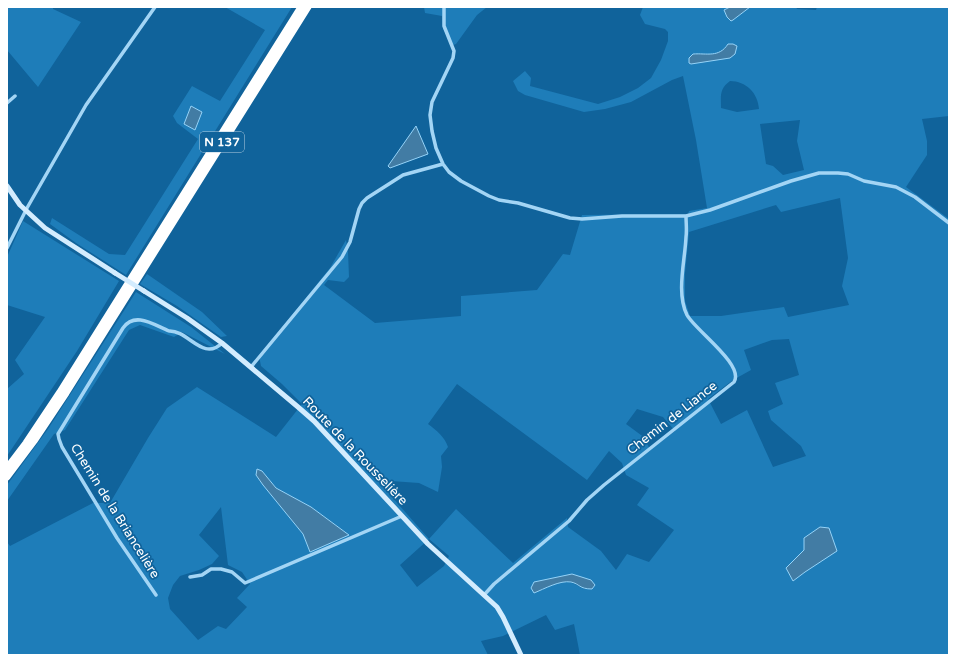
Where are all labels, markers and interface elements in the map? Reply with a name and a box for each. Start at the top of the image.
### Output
road number: N 137 [200,132,244,152]
street label: Chemin de Liance [624,378,720,458]
street label: Route de la Rousselière [299,393,411,509]
street label: Chemin de la Briancelière [67,441,163,581]

